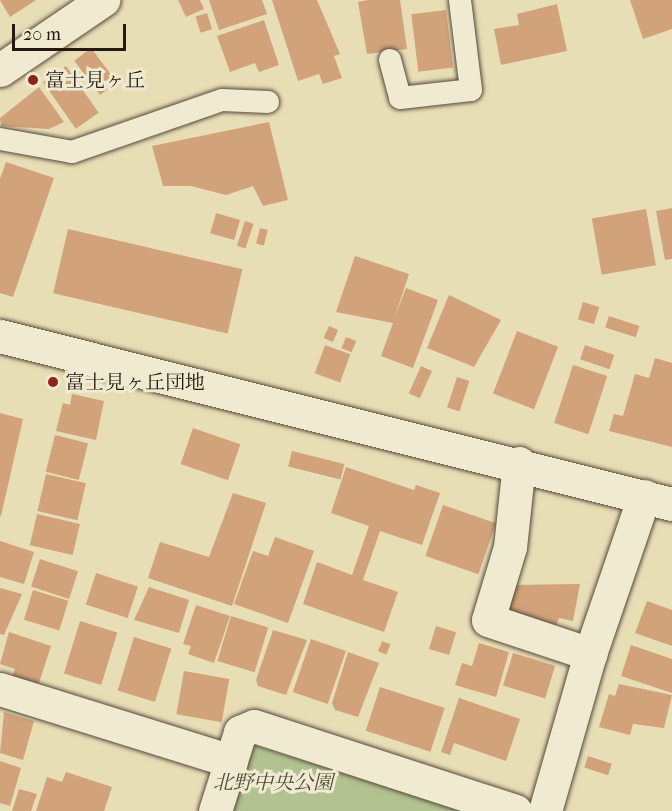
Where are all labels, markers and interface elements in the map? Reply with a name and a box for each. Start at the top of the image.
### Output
scale bar [15,12,129,50]
text: 20 m [23,24,61,45]
place label: 富士見ヶ丘 [45,68,145,92]
marker: 富士見ヶ丘 [26,73,40,87]
place label: 富士見ヶ丘団地 [65,370,205,394]
marker: 富士見ヶ丘団地 [46,375,60,389]
park label: 北野中央公園 [213,770,333,794]

